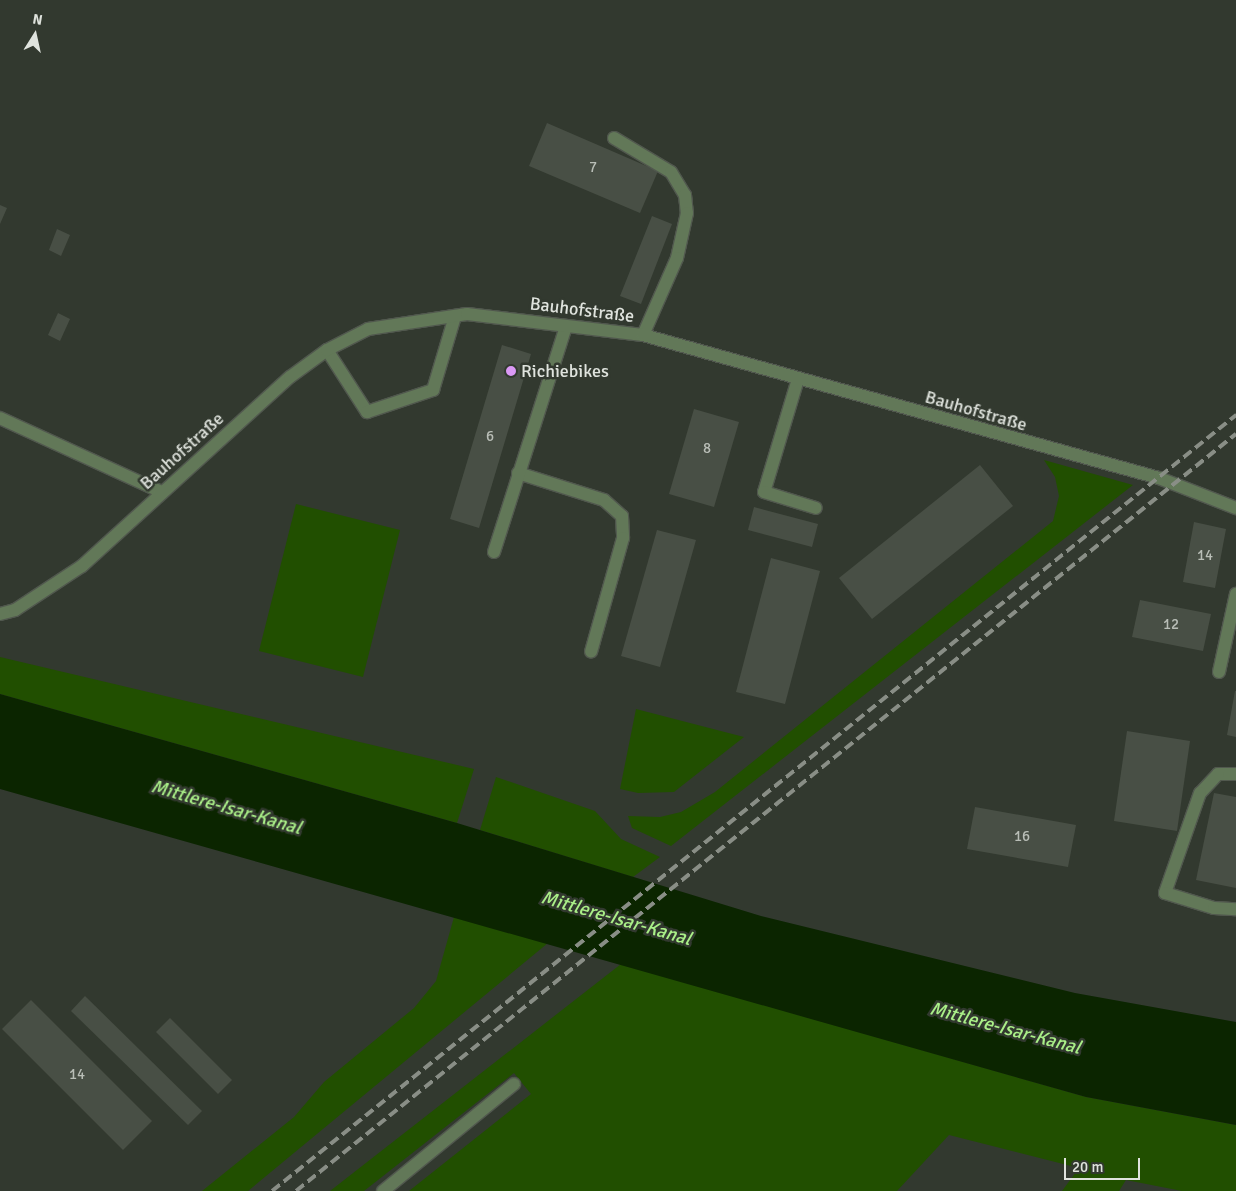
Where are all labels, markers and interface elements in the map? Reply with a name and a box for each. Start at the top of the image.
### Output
north arrow [10,10,60,60]
text: N [31,11,44,29]
house number: 7 [589,159,597,177]
street label: Bauhofstraße [529,293,635,327]
place label: Richiebikes [521,360,609,382]
marker: Richiebikes [505,365,517,377]
street label: Bauhofstraße [923,386,1029,436]
street label: Bauhofstraße [136,408,228,494]
house number: 6 [486,428,494,446]
house number: 8 [703,440,711,458]
house number: 14 [1197,547,1213,565]
house number: 12 [1163,616,1179,634]
water label: Mittlere-Isar-Kanal [148,776,304,840]
house number: 16 [1014,828,1030,846]
water label: Mittlere-Isar-Kanal [538,887,694,951]
water label: Mittlere-Isar-Kanal [927,998,1083,1060]
house number: 14 [69,1066,85,1084]
scale bar [1066,1148,1142,1180]
text: 20 m [1072,1158,1103,1176]

